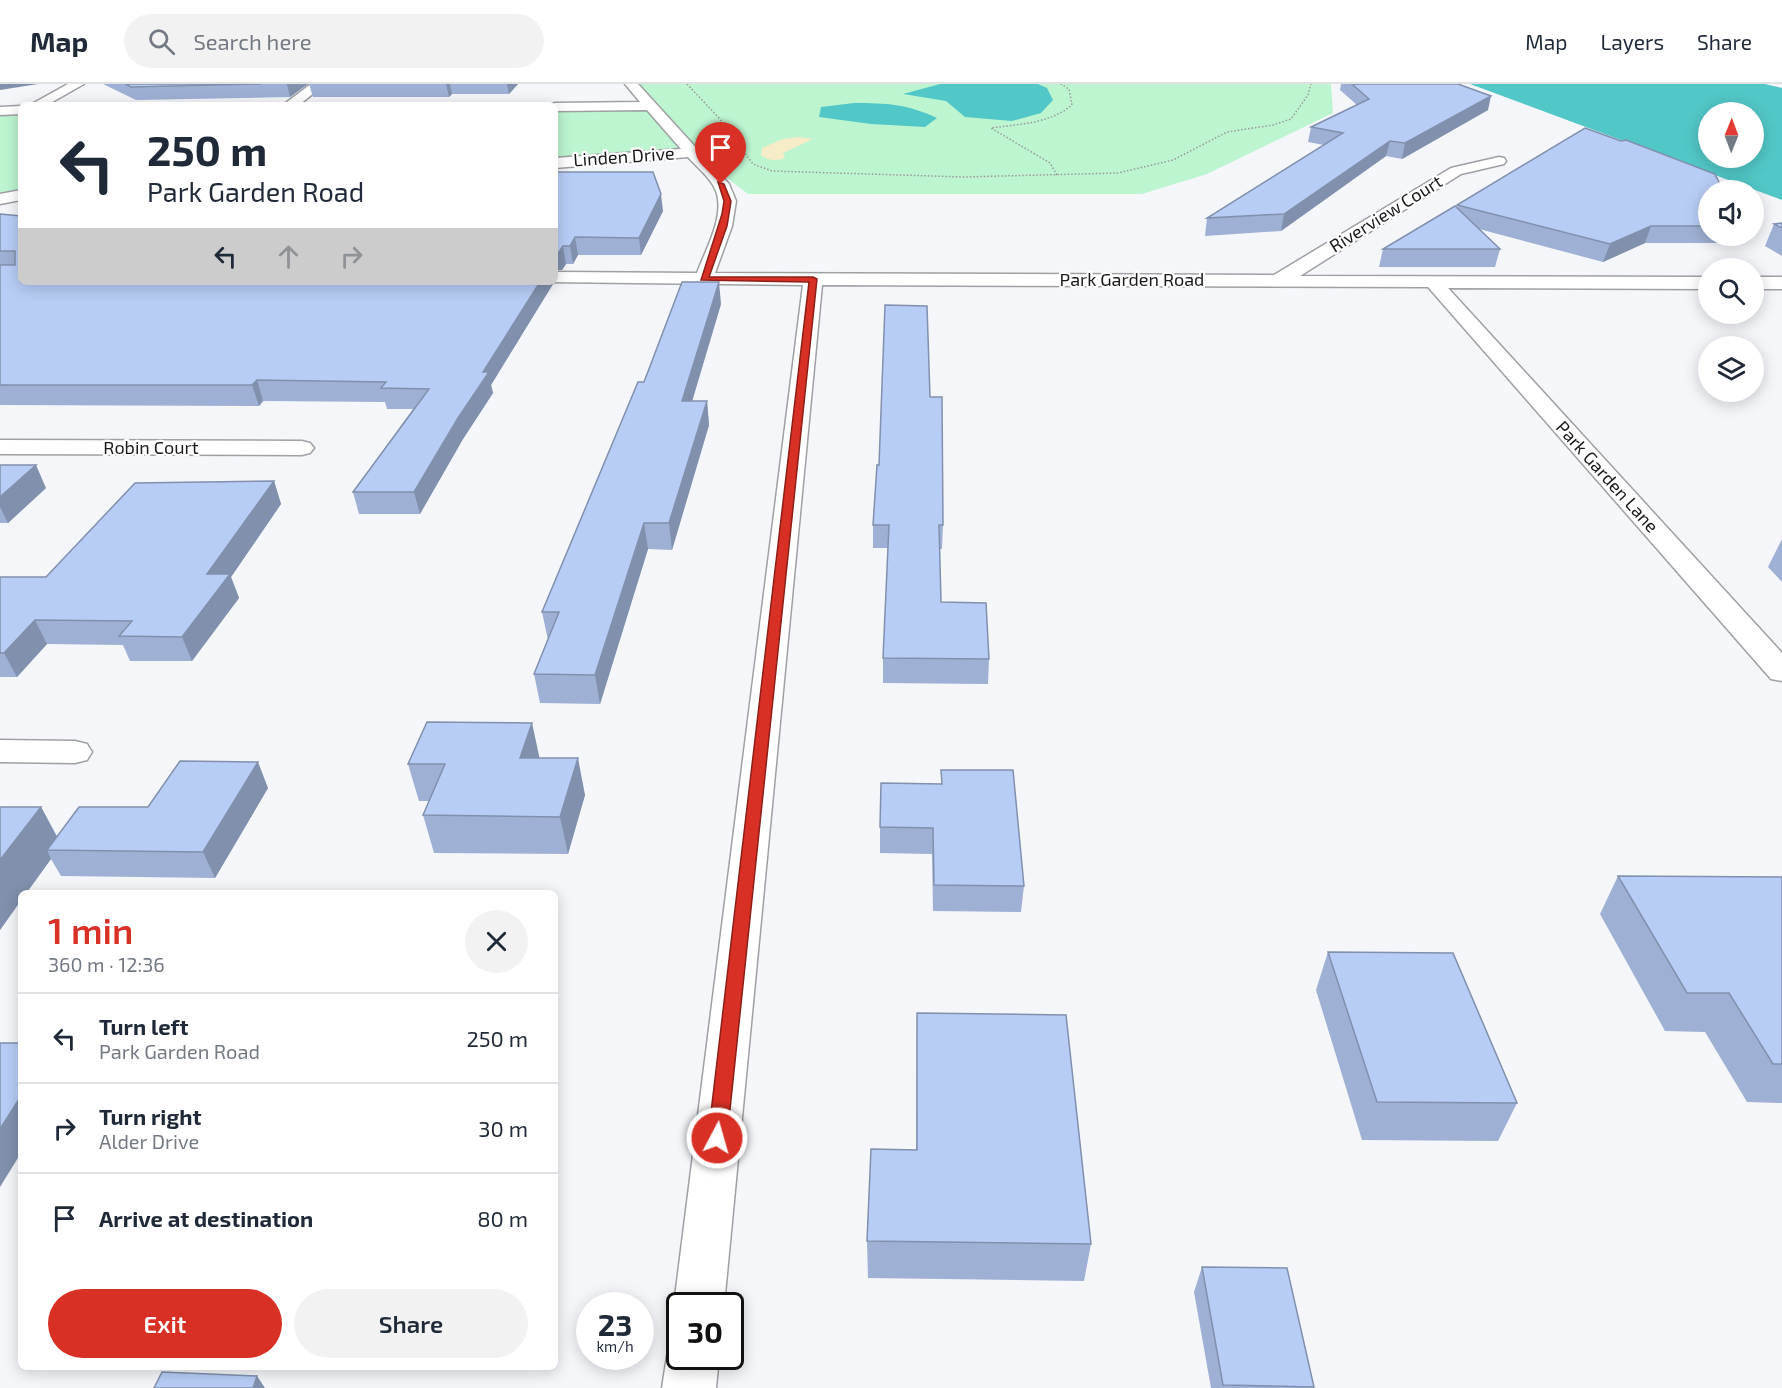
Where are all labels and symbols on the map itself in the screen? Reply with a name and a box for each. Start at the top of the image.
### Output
north arrow [1698,102,1764,168]
pin [695,122,746,184]
street label: Linden Drive [573,141,675,171]
street label: Riverview Court [1325,170,1446,257]
street label: Park Garden Road [1060,268,1204,290]
street label: Park Garden Lane [1552,416,1664,537]
street label: Robin Court [103,436,199,458]
position arrow [685,1106,749,1170]
speed limit sign: 30 [666,1292,744,1370]

